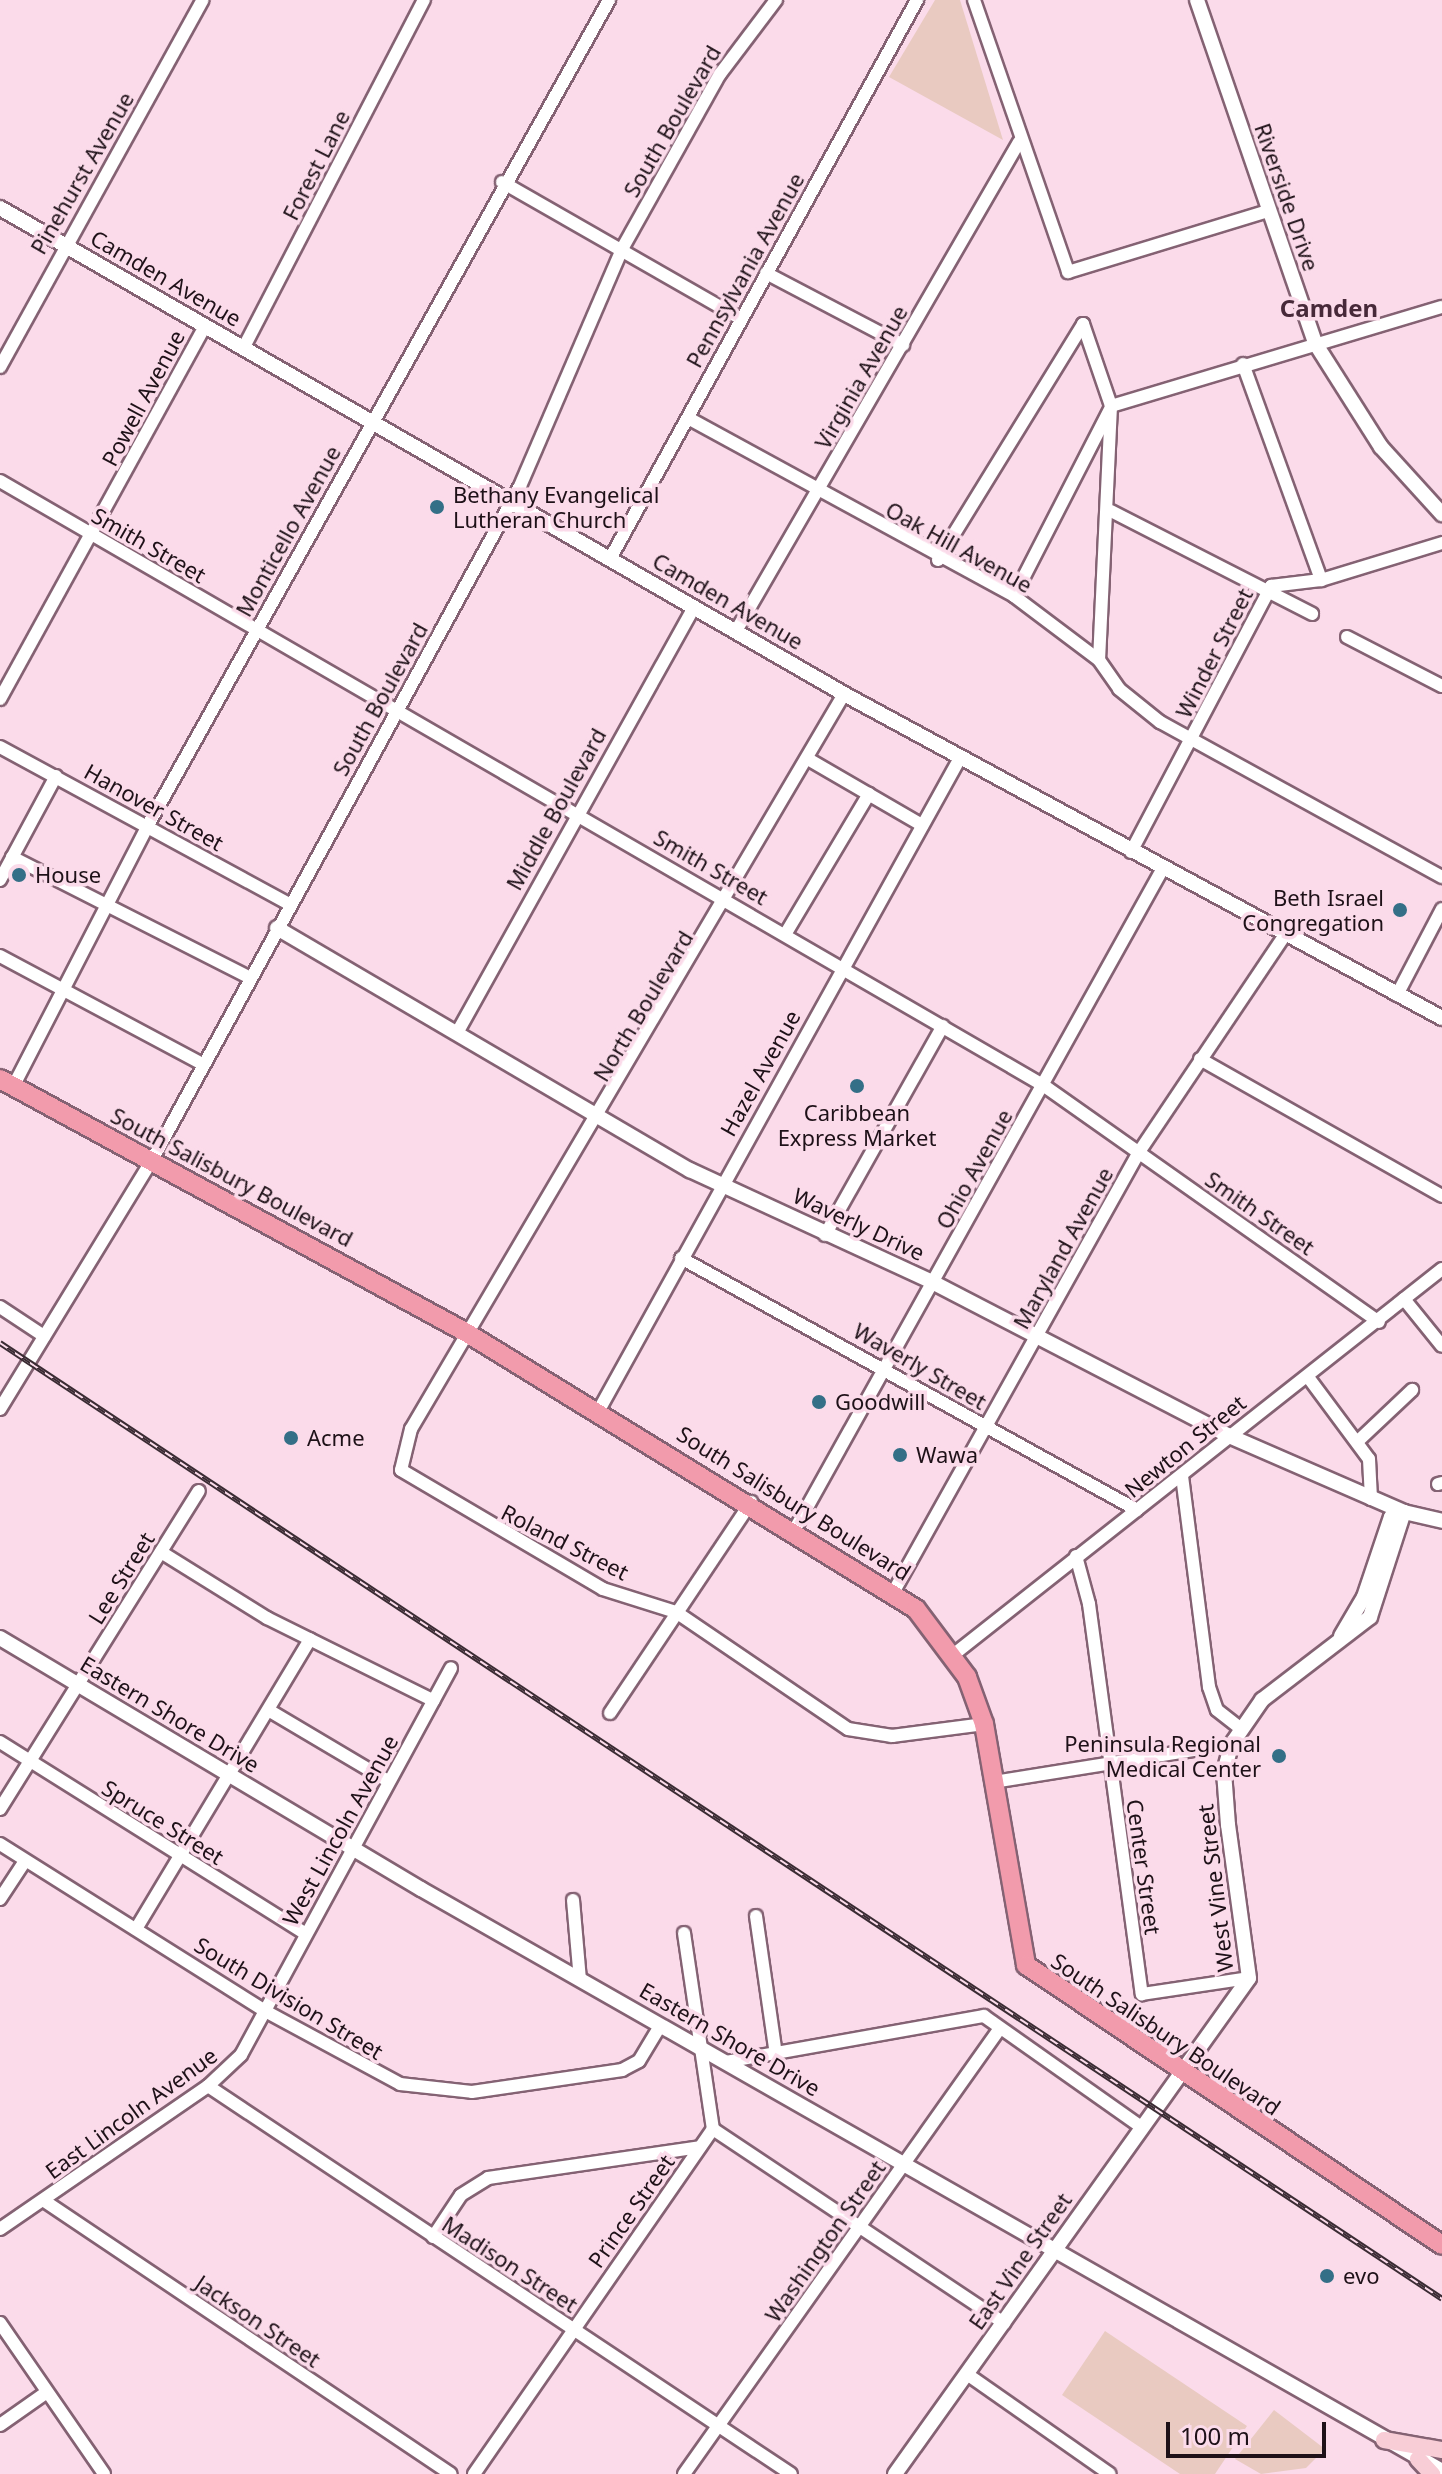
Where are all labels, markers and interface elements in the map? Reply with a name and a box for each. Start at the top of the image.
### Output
street label: South Boulevard [618,40,726,202]
street label: Pinehurst Avenue [25,87,139,259]
street label: Forest Lane [277,106,355,224]
street label: Riverside Drive [1249,120,1325,274]
street label: Pennsylvania Avenue [681,168,809,372]
street label: Camden Avenue [86,224,246,332]
district label: Camden [1280,294,1378,322]
street label: Virginia Avenue [809,300,913,454]
street label: Powell Avenue [96,325,190,471]
street label: Monticello Avenue [230,441,346,621]
place label: Bethany Evangelical Lutheran Church [453,481,659,532]
street label: Oak Hill Avenue [881,496,1037,598]
marker: Bethany Evangelical Lutheran Church [428,498,446,516]
street label: Smith Street [87,502,211,588]
street label: Camden Avenue [648,547,808,655]
street label: Winder Street [1170,584,1258,722]
street label: South Boulevard [327,618,433,780]
street label: Middle Boulevard [501,723,611,895]
street label: Hanover Street [80,758,228,856]
street label: Smith Street [649,824,773,910]
place label: House [35,862,101,888]
marker: House [10,866,28,884]
place label: Beth Israel Congregation [1242,884,1384,936]
marker: Beth Israel Congregation [1391,901,1409,919]
street label: North Boulevard [588,926,698,1086]
street label: Hazel Avenue [715,1005,805,1141]
marker: Caribbean Express Market [848,1077,866,1095]
place label: Caribbean Express Market [778,1099,936,1150]
street label: South Salisbury Boulevard [106,1102,358,1252]
street label: Ohio Avenue [930,1105,1018,1233]
street label: Maryland Avenue [1008,1163,1118,1333]
street label: Smith Street [1200,1166,1320,1260]
street label: Waverly Drive [789,1182,929,1266]
street label: Waverly Street [849,1317,991,1415]
place label: Goodwill [835,1389,925,1415]
street label: Newton Street [1119,1389,1251,1503]
marker: Goodwill [810,1393,828,1411]
street label: South Salisbury Boulevard [672,1420,916,1586]
place label: Acme [307,1425,365,1451]
marker: Acme [282,1429,300,1447]
place label: Wawa [916,1442,978,1468]
marker: Wawa [891,1446,909,1464]
street label: Roland Street [497,1499,633,1585]
street label: Lee Street [82,1527,160,1629]
street label: Eastern Shore Drive [76,1650,264,1778]
street label: West Lincoln Avenue [277,1730,403,1930]
place label: Peninsula Regional Medical Center [1064,1730,1261,1782]
marker: Peninsula Regional Medical Center [1268,1745,1290,1767]
street label: Spruce Street [97,1774,229,1870]
street label: Center Street [1121,1798,1167,1936]
street label: West Vine Street [1192,1803,1238,1973]
street label: South Division Street [190,1931,388,2065]
street label: South Salisbury Boulevard [1047,1947,1285,2121]
street label: Eastern Shore Drive [635,1977,825,2101]
street label: East Lincoln Avenue [40,2042,222,2184]
street label: Prince Street [582,2149,680,2273]
street label: Washington Street [759,2155,891,2327]
street label: East Vine Street [963,2188,1077,2334]
street label: Madison Street [437,2210,583,2318]
place label: evo [1343,2263,1379,2289]
marker: evo [1318,2267,1336,2285]
street label: Jackson Street [190,2269,326,2373]
scale bar [1170,2406,1330,2456]
text: 100 m [1180,2419,1250,2452]

